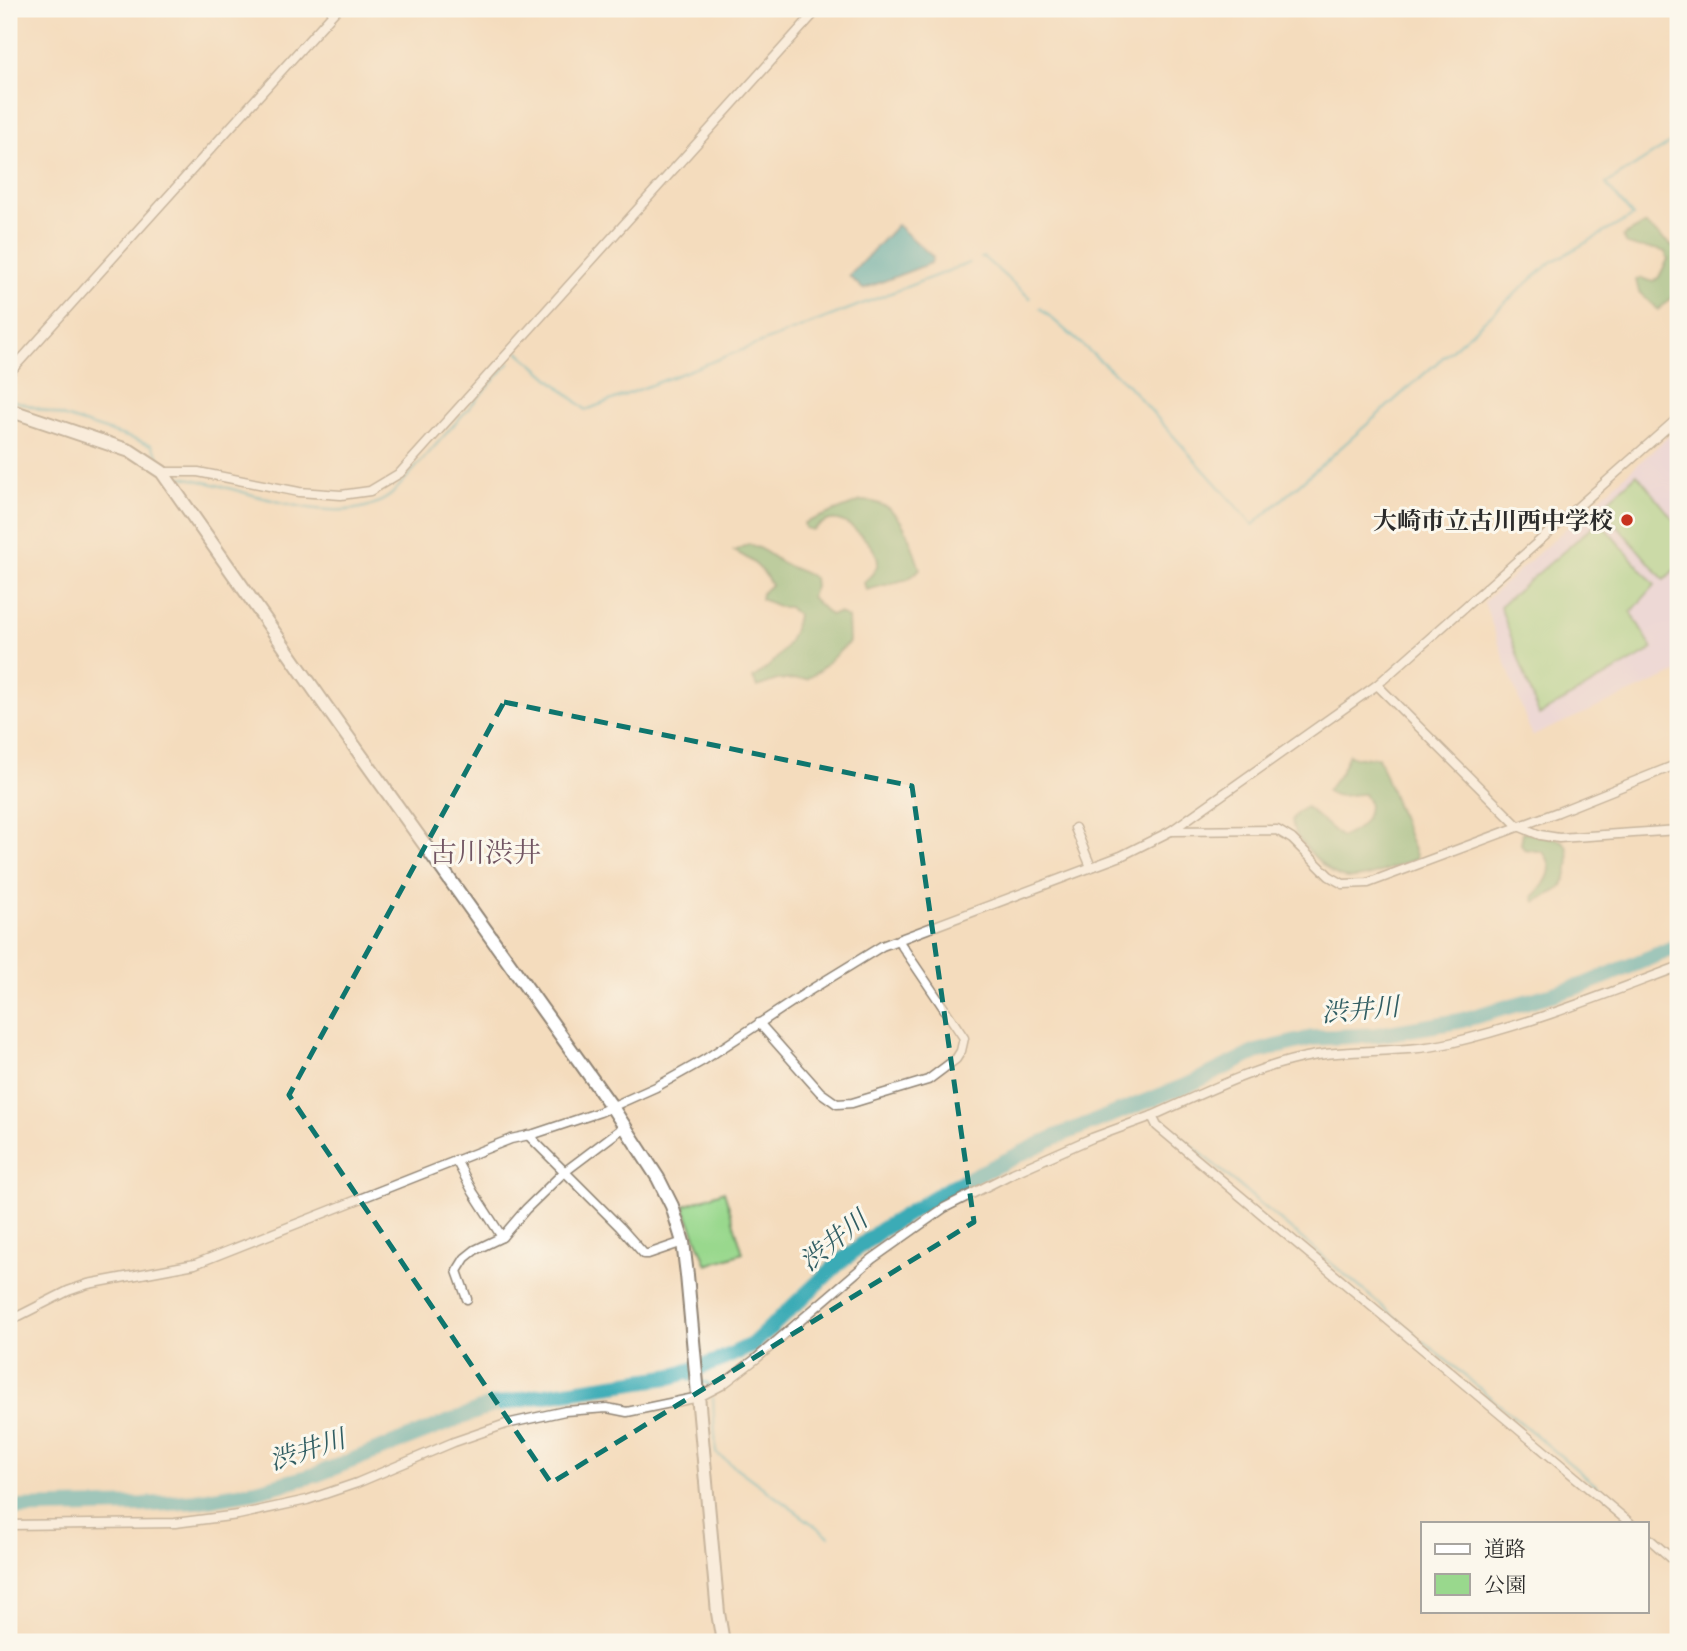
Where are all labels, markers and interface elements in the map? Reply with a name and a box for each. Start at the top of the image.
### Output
place label: 大崎市立古川西中学校 [1373,503,1613,538]
marker: 大崎市立古川西中学校 [1619,512,1635,528]
district label: 古川渋井 [429,831,541,872]
water label: 渋井川 [1319,986,1404,1032]
water label: 渋井川 [790,1198,878,1280]
water label: 渋井川 [264,1417,353,1480]
legend [1421,1522,1648,1612]
text: 道路 [1484,1533,1526,1564]
text: 公園 [1484,1569,1526,1600]

